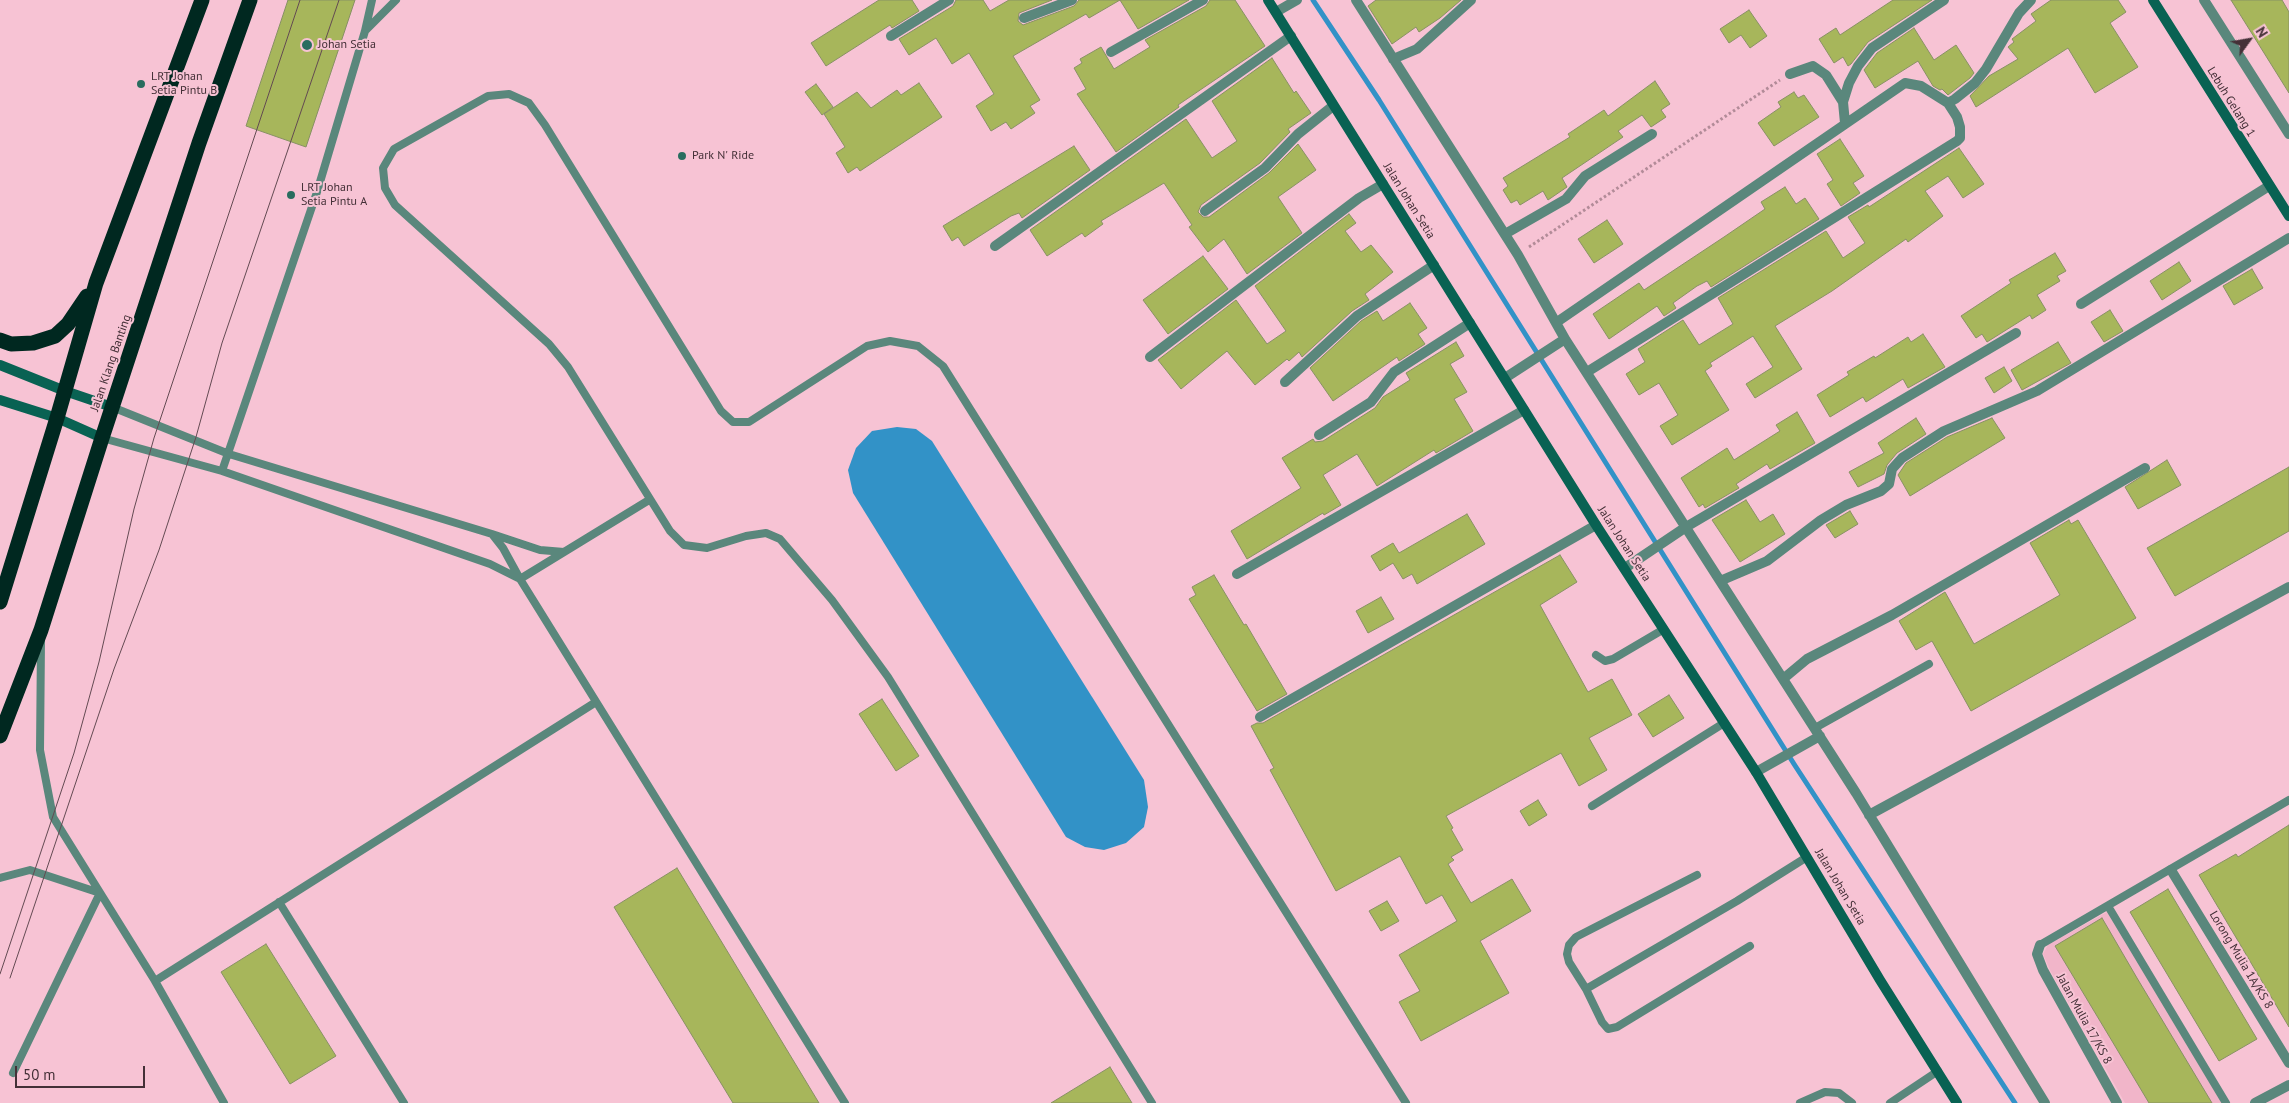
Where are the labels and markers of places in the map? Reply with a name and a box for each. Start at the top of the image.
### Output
marker: Johan Setia [300,38,314,52]
place label: Johan Setia [318,38,376,52]
place label: LRT Johan Setia Pintu B [151,70,217,98]
marker: LRT Johan Setia Pintu B [135,78,147,90]
place label: Park N' Ride [692,149,754,163]
marker: Park N' Ride [676,150,688,162]
place label: LRT Johan Setia Pintu A [301,181,367,209]
marker: LRT Johan Setia Pintu A [285,189,297,201]

